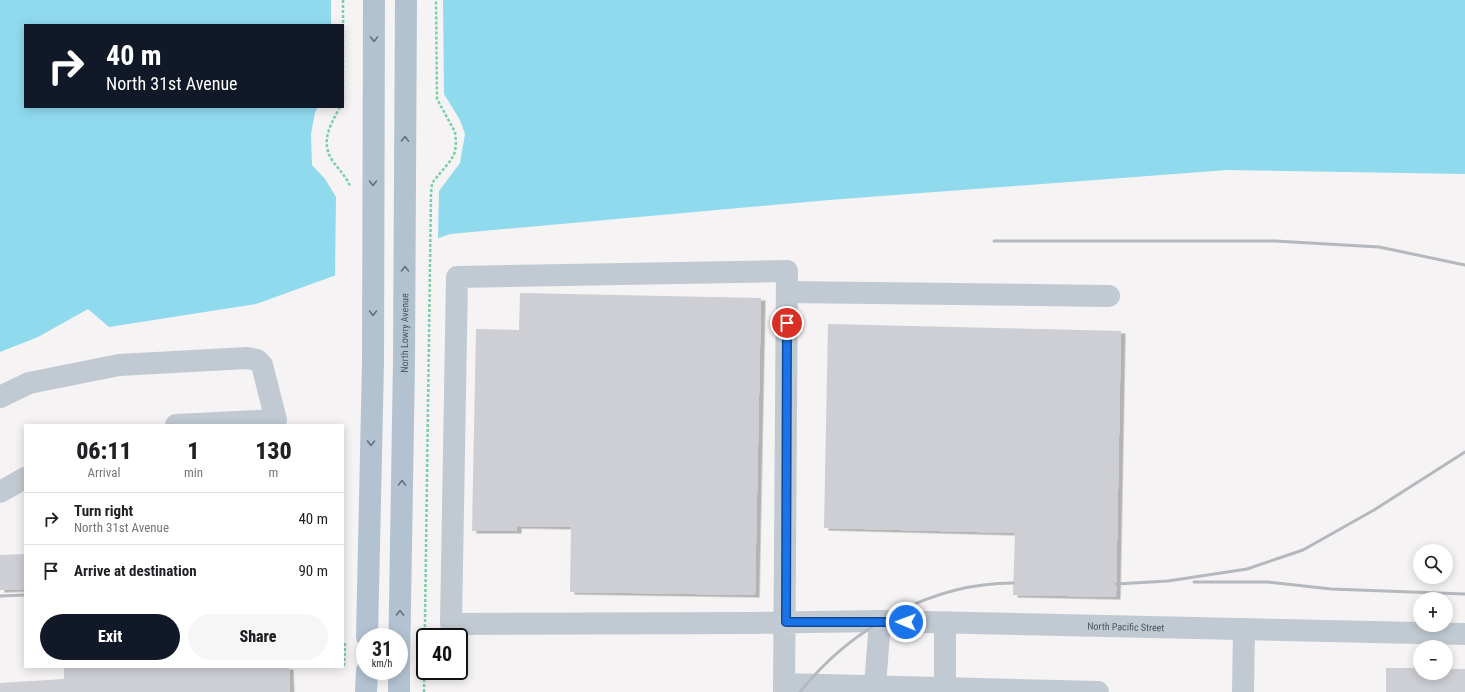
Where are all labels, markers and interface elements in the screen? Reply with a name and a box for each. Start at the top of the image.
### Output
one-way arrow [370,36,378,42]
text: 40 m [106,39,162,72]
icon: right [40,40,92,92]
text: North 31st Avenue [106,73,238,94]
one-way arrow [401,136,409,142]
one-way arrow [369,180,377,186]
one-way arrow [401,266,409,272]
street label: North Lowry Avenue [399,293,410,373]
pin [770,306,804,340]
one-way arrow [369,310,377,316]
icon: arrive [776,312,798,334]
text: 06:11 [76,437,132,465]
text: 1 [187,437,200,465]
text: 130 [255,437,292,465]
one-way arrow [367,440,375,446]
text: Arrival [87,465,121,480]
text: min [184,465,203,480]
text: m [269,465,278,480]
one-way arrow [398,480,406,486]
text: Turn right [74,502,133,520]
icon: right [40,508,62,530]
text: 40 m [298,510,328,528]
text: North 31st Avenue [74,520,169,535]
map controls [1413,544,1453,680]
button: search [1413,544,1453,584]
icon: arrive [40,560,62,582]
text: Arrive at destination [74,562,197,580]
text: 90 m [298,562,328,580]
button: + [1413,592,1453,632]
position arrow [885,601,927,643]
one-way arrow [396,610,404,616]
button: Exit [40,614,180,660]
button: Share [188,614,328,660]
street label: North Pacific Street [1087,621,1165,633]
speed limit sign: 40 [416,628,468,680]
text: 31 [372,637,392,661]
button: − [1413,640,1453,680]
text: km/h [372,658,392,669]

